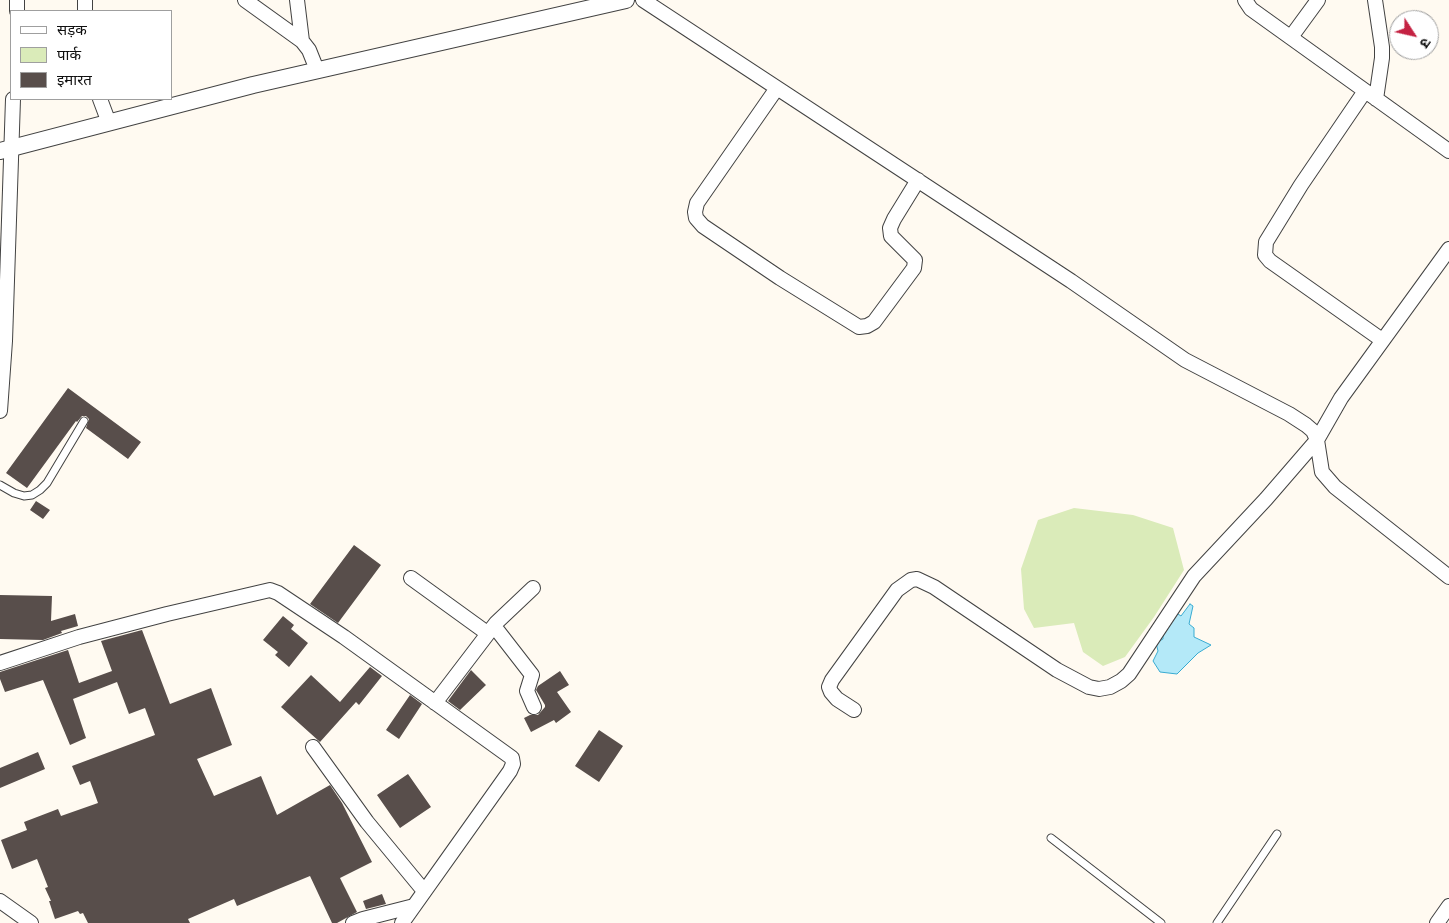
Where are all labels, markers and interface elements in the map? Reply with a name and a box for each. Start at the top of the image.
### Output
legend [10,10,172,100]
north arrow [1389,10,1439,60]
text: सड़क [57,19,87,39]
text: उ [1416,35,1436,52]
text: पार्क [57,44,81,64]
text: इमारत [57,69,92,89]

